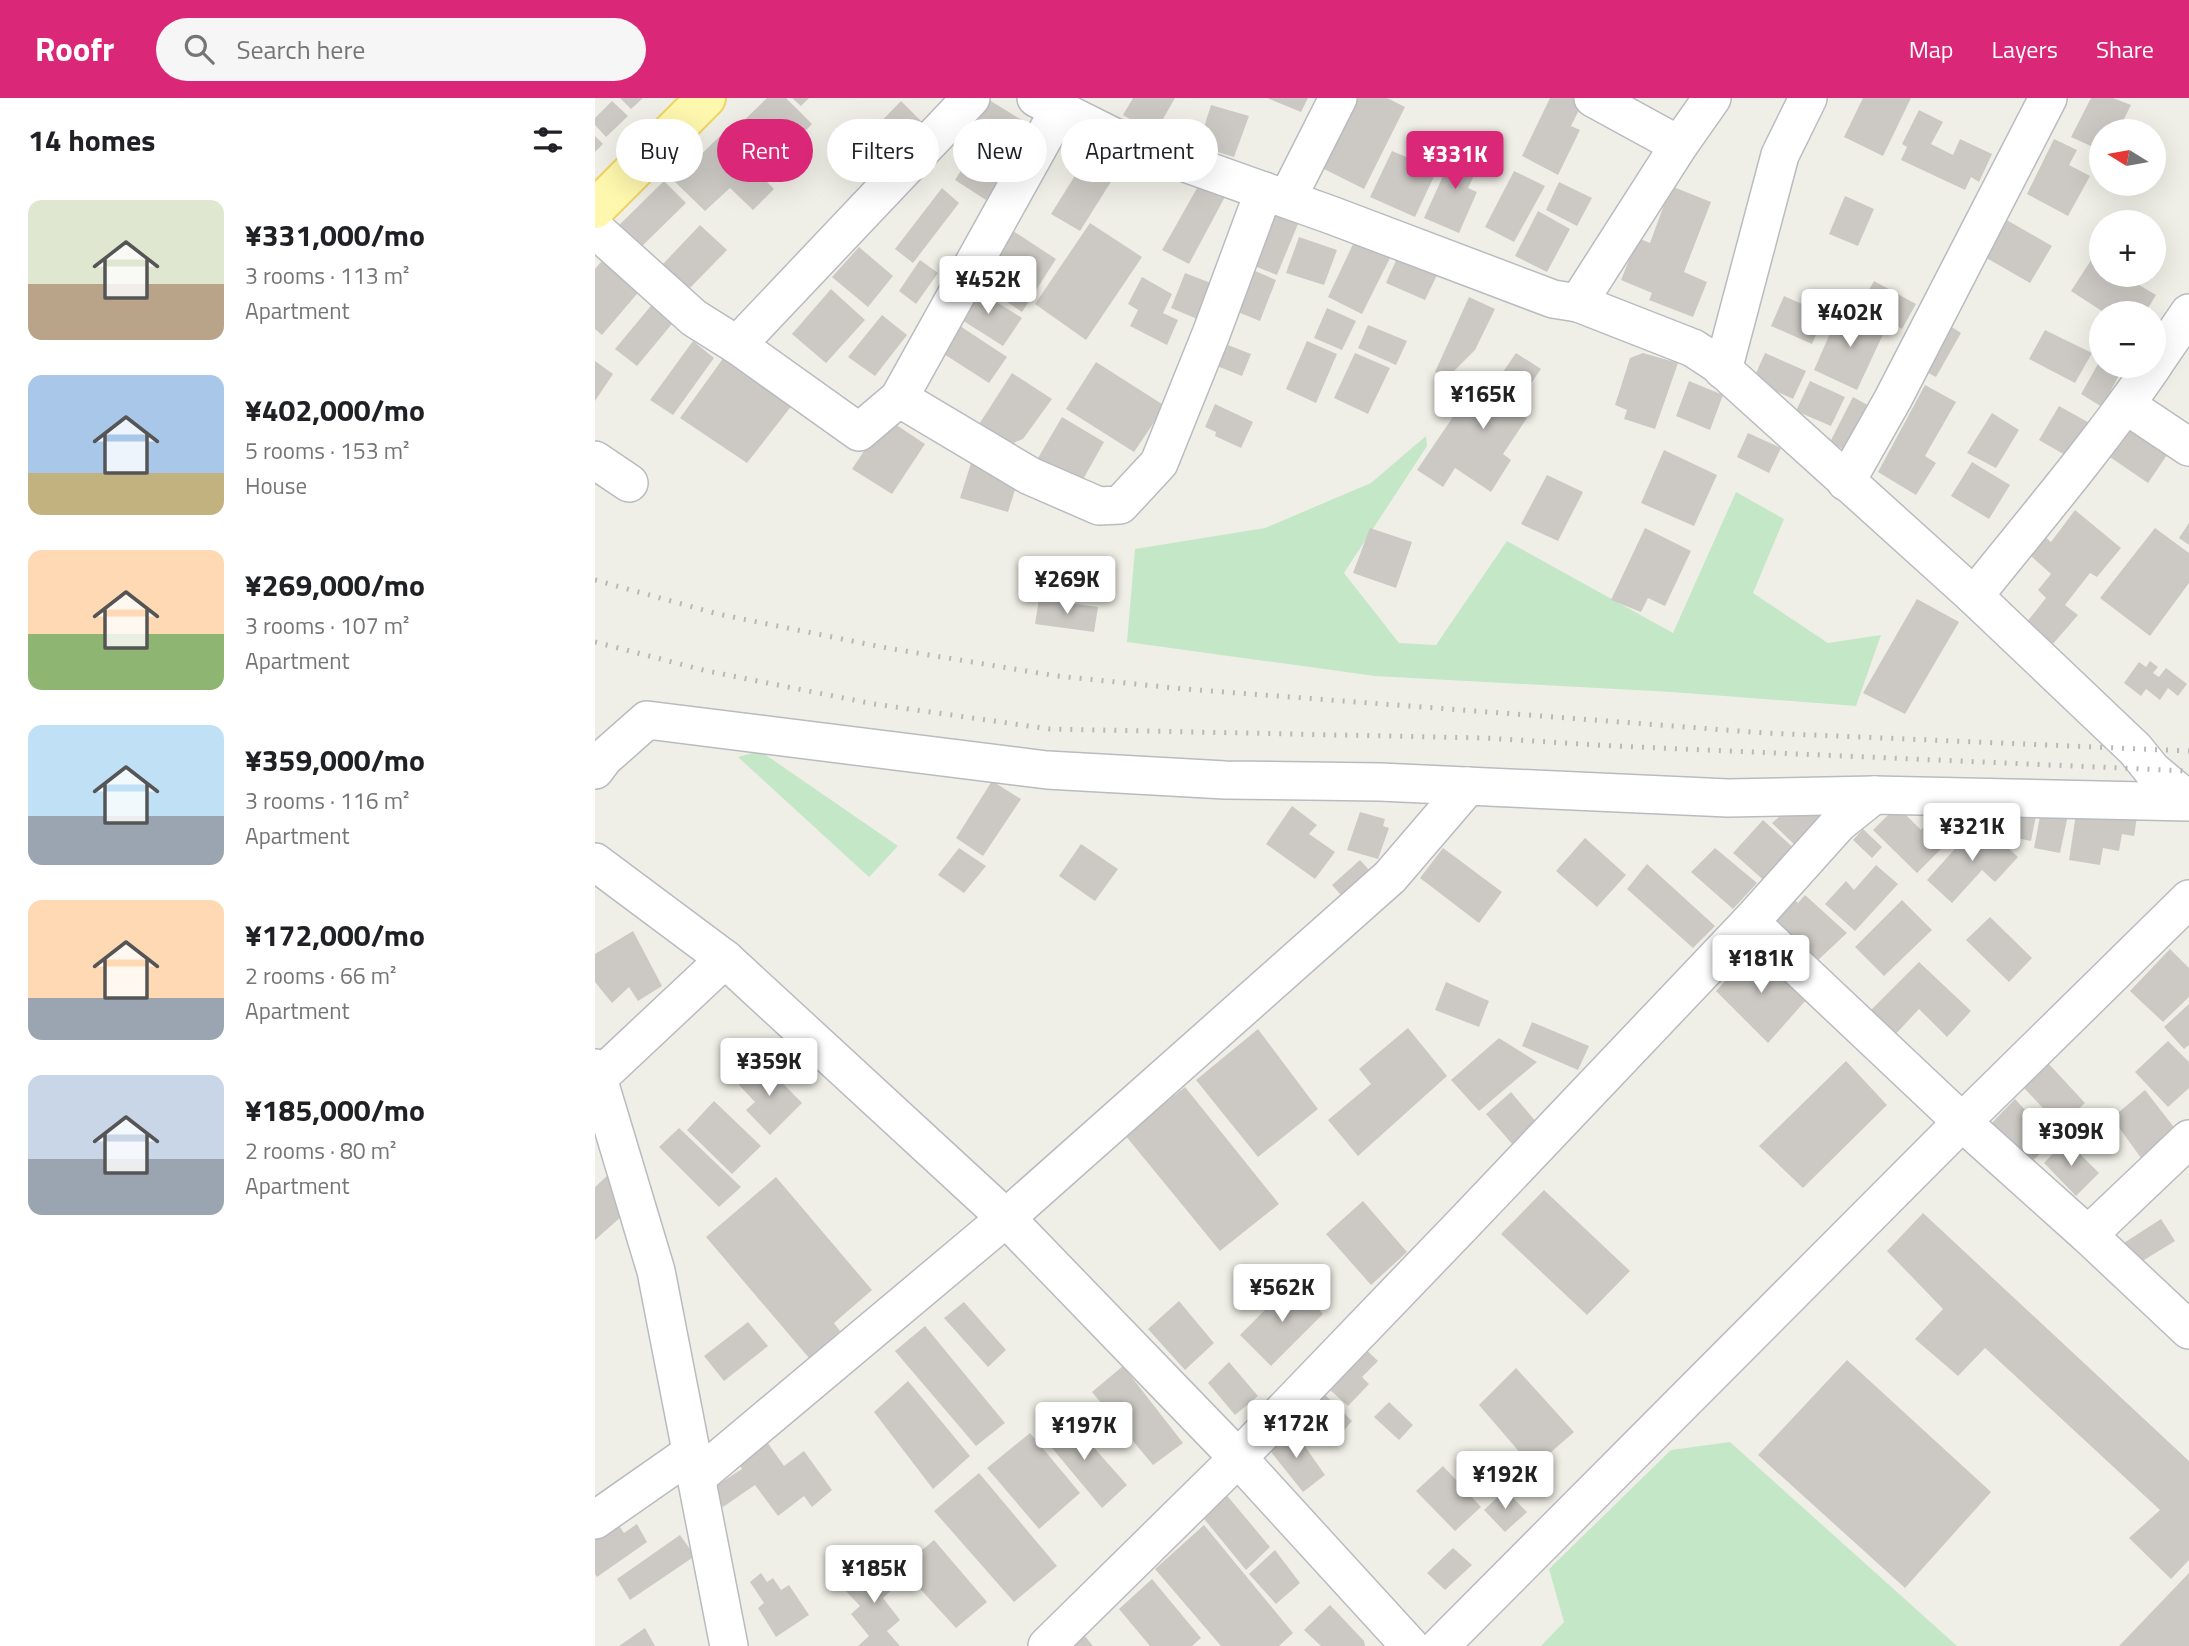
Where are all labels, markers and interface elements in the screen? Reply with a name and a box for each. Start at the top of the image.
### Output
search box [156,18,646,81]
text: Roofr [35,24,114,74]
icon: search [180,30,218,68]
text: Search here [236,30,365,69]
text: Map [1909,31,1954,67]
text: Layers [1992,31,2058,67]
text: Share [2096,31,2154,67]
text: 14 homes [28,117,155,163]
chip: Buy [616,119,703,182]
chip: Rent [717,119,813,182]
chip: Filters [827,119,939,182]
chip: New [953,119,1047,182]
chip: Apartment [1061,119,1218,182]
north arrow [2089,119,2167,196]
map controls [2089,119,2166,378]
icon: filters [529,121,567,159]
pin: ¥331K [1406,132,1504,191]
text: ¥331K [1422,136,1488,171]
button: + [2089,210,2166,287]
text: ¥331,000/mo [245,212,425,258]
icon: home [84,228,168,312]
pin: ¥452K [939,256,1037,316]
text: 3 rooms · 113 m² [245,258,409,293]
text: ¥452K [955,261,1021,296]
pin: ¥402K [1801,289,1899,349]
text: Apartment [245,293,350,328]
text: ¥402K [1817,294,1883,329]
button: − [2089,301,2166,378]
pin: ¥165K [1434,372,1532,431]
text: ¥165K [1450,376,1516,411]
text: ¥402,000/mo [245,387,425,433]
icon: home [84,403,168,487]
text: 5 rooms · 153 m² [245,433,409,468]
text: House [245,468,307,503]
pin: ¥269K [1018,556,1116,616]
text: ¥269K [1034,561,1100,596]
text: ¥269,000/mo [245,562,425,608]
icon: home [84,578,168,662]
text: 3 rooms · 107 m² [245,608,409,643]
text: Apartment [245,643,350,678]
text: ¥359,000/mo [245,737,425,783]
icon: home [84,753,168,837]
text: 3 rooms · 116 m² [245,783,409,818]
pin: ¥321K [1923,804,2021,863]
text: ¥321K [1939,808,2005,843]
text: Apartment [245,818,350,853]
text: ¥172,000/mo [245,912,425,958]
icon: home [84,928,168,1012]
pin: ¥181K [1712,936,1810,995]
text: ¥181K [1728,940,1794,975]
text: 2 rooms · 66 m² [245,958,396,993]
text: Apartment [245,993,350,1028]
pin: ¥359K [720,1038,818,1098]
text: ¥359K [736,1043,802,1078]
text: ¥185,000/mo [245,1087,425,1133]
icon: home [84,1103,168,1187]
pin: ¥309K [2022,1108,2120,1168]
text: ¥309K [2038,1113,2104,1148]
text: 2 rooms · 80 m² [245,1133,396,1168]
text: Apartment [245,1168,350,1203]
pin: ¥562K [1233,1264,1331,1324]
text: ¥562K [1249,1269,1315,1304]
pin: ¥172K [1247,1400,1345,1460]
pin: ¥197K [1035,1402,1133,1462]
text: ¥172K [1263,1405,1329,1440]
text: ¥197K [1051,1407,1117,1442]
pin: ¥192K [1456,1452,1554,1511]
text: ¥192K [1472,1456,1538,1491]
pin: ¥185K [825,1546,923,1605]
text: ¥185K [841,1550,907,1585]

